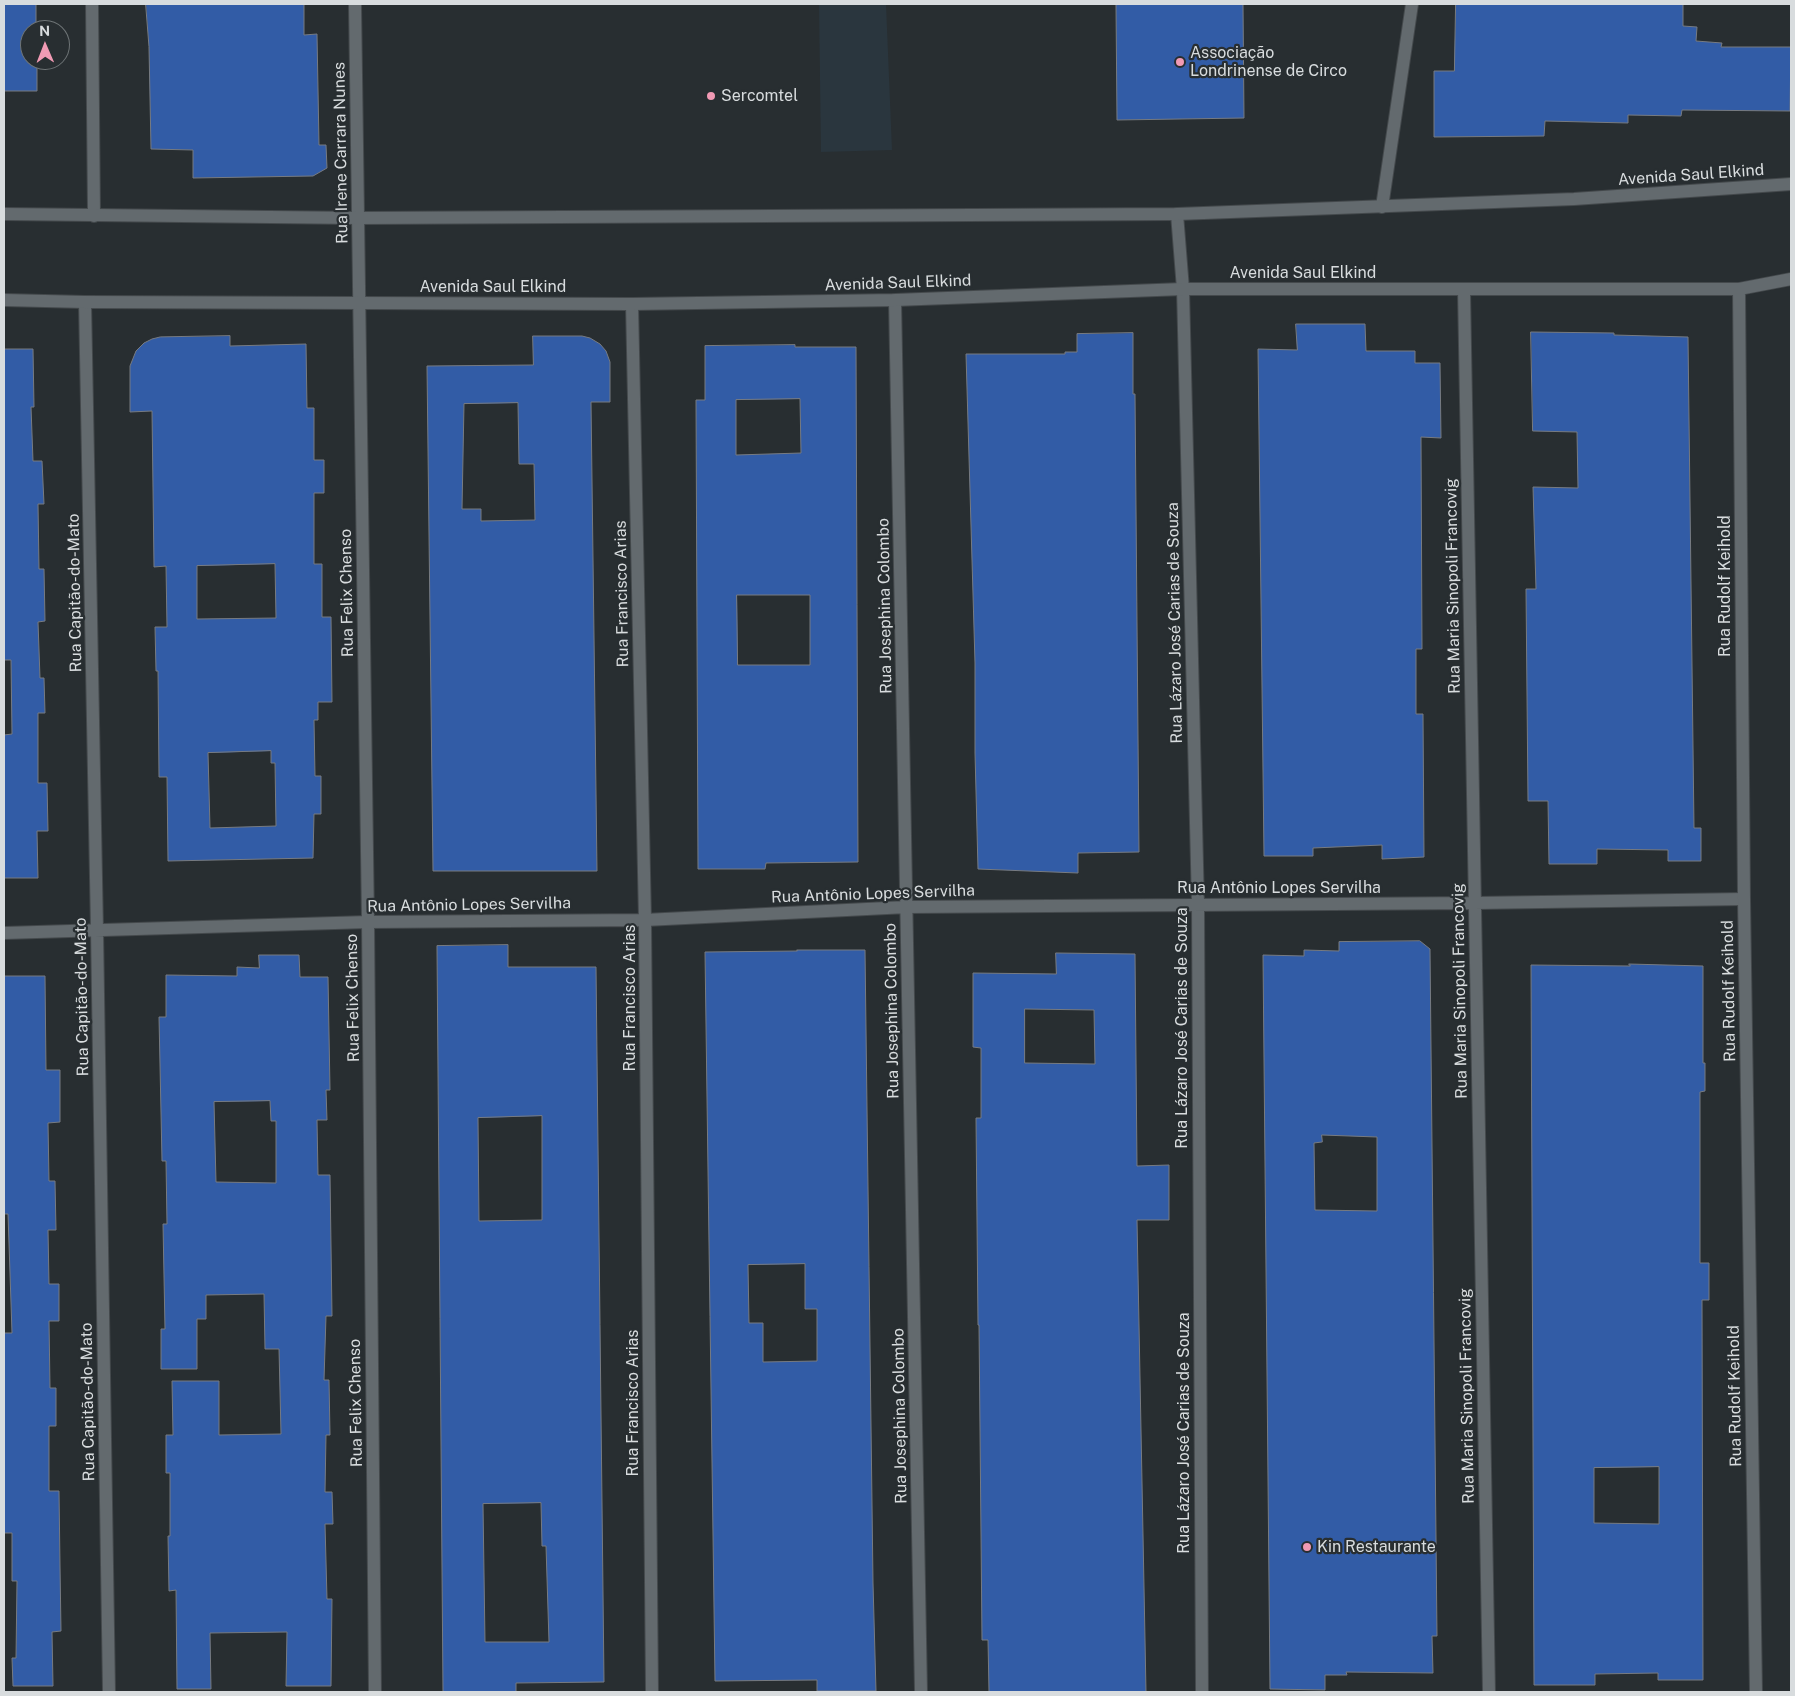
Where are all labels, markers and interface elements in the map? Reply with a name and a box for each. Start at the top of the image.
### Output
north arrow [20,20,70,70]
text: N [39,23,50,39]
place label: Associação Londrinense de Circo [1190,43,1347,81]
marker: Associação Londrinense de Circo [1174,56,1186,68]
street label: Rua Irene Carrara Nunes [330,62,352,244]
place label: Sercomtel [721,86,798,106]
marker: Sercomtel [705,90,717,102]
street label: Avenida Saul Elkind [1617,160,1765,190]
street label: Avenida Saul Elkind [1230,263,1376,283]
street label: Avenida Saul Elkind [824,271,972,295]
street label: Avenida Saul Elkind [420,277,566,297]
street label: Rua Maria Sinopoli Francovig [1442,478,1464,694]
street label: Rua Lázaro José Carias de Souza [1163,502,1187,744]
street label: Rua Capitão-do-Mato [64,513,86,673]
street label: Rua Rudolf Keihold [1715,515,1735,657]
street label: Rua Josephina Colombo [874,518,896,694]
street label: Rua Francisco Arias [611,520,633,668]
street label: Rua Felix Chenso [336,529,358,657]
street label: Rua Antônio Lopes Servilha [1177,878,1381,898]
street label: Rua Antônio Lopes Servilha [771,881,975,907]
street label: Rua Maria Sinopoli Francovig [1449,883,1471,1099]
street label: Rua Antônio Lopes Servilha [367,894,571,916]
street label: Rua Lázaro José Carias de Souza [1172,907,1192,1149]
street label: Rua Capitão-do-Mato [71,917,93,1077]
street label: Rua Rudolf Keihold [1718,920,1740,1062]
street label: Rua Josephina Colombo [881,923,903,1099]
street label: Rua Francisco Arias [620,925,640,1071]
street label: Rua Felix Chenso [342,934,364,1062]
street label: Rua Maria Sinopoli Francovig [1456,1288,1478,1504]
street label: Rua Lázaro José Carias de Souza [1174,1312,1194,1554]
street label: Rua Capitão-do-Mato [77,1322,99,1482]
street label: Rua Rudolf Keihold [1724,1325,1746,1467]
street label: Rua Josephina Colombo [889,1328,911,1504]
street label: Rua Francisco Arias [623,1330,643,1476]
street label: Rua Felix Chenso [345,1339,367,1467]
place label: Kin Restaurante [1317,1537,1436,1557]
marker: Kin Restaurante [1301,1541,1313,1553]

